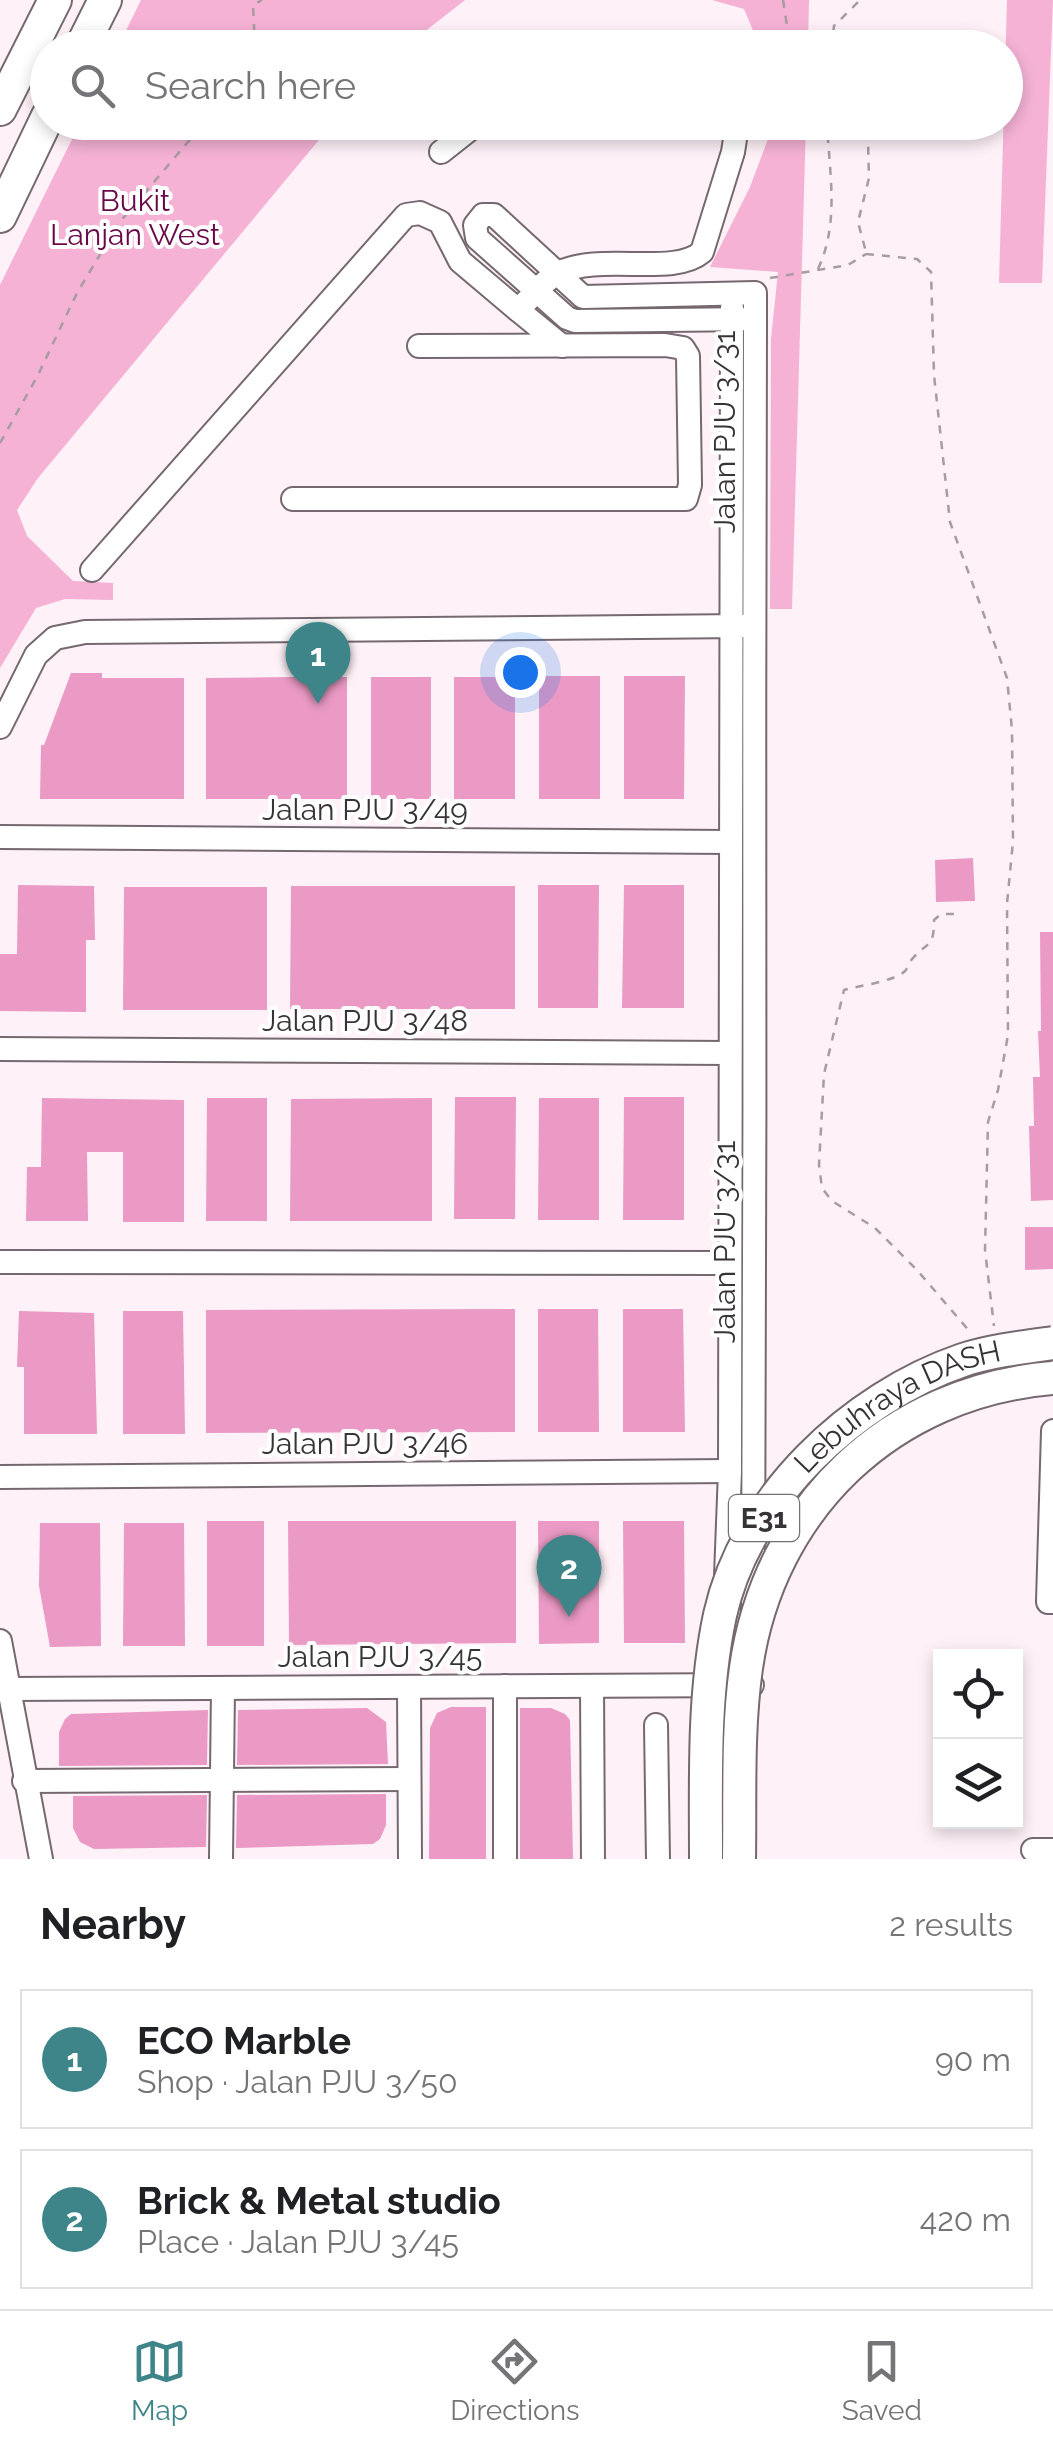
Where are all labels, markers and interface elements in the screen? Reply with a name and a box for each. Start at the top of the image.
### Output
search box [30,30,1023,140]
icon: search [65,58,120,113]
text: Search here [145,63,356,108]
park label: Bukit Lanjan West [50,183,220,252]
street label: Jalan PJU 3/31 [707,331,742,533]
pin: 1 [286,622,350,704]
your location [495,647,546,698]
street label: Jalan PJU 3/49 [262,792,468,827]
street label: Jalan PJU 3/48 [262,1003,468,1038]
street label: Jalan PJU 3/31 [707,1141,742,1343]
street label: Lebuhraya DASH [787,1333,1004,1480]
street label: Jalan PJU 3/46 [262,1426,468,1461]
road number: E31 [729,1495,799,1541]
pin: 2 [536,1534,602,1617]
street label: Jalan PJU 3/45 [278,1639,482,1674]
map controls [933,1649,1023,1829]
button: locate [933,1649,1023,1739]
button: layers [933,1739,1023,1829]
text: Nearby [40,1900,186,1949]
text: 2 results [889,1906,1013,1943]
text: ECO Marble [137,2018,351,2063]
text: 1 [67,2041,82,2078]
text: 90 m [935,2041,1011,2078]
text: Shop · Jalan PJU 3/50 [137,2063,458,2100]
text: Brick & Metal studio [137,2178,501,2223]
text: 2 [65,2201,84,2238]
text: 420 m [920,2201,1011,2238]
text: Place · Jalan PJU 3/45 [137,2223,459,2260]
tab: Map [131,2334,188,2427]
tab: Directions [450,2334,580,2427]
tab: Saved [842,2334,922,2427]

